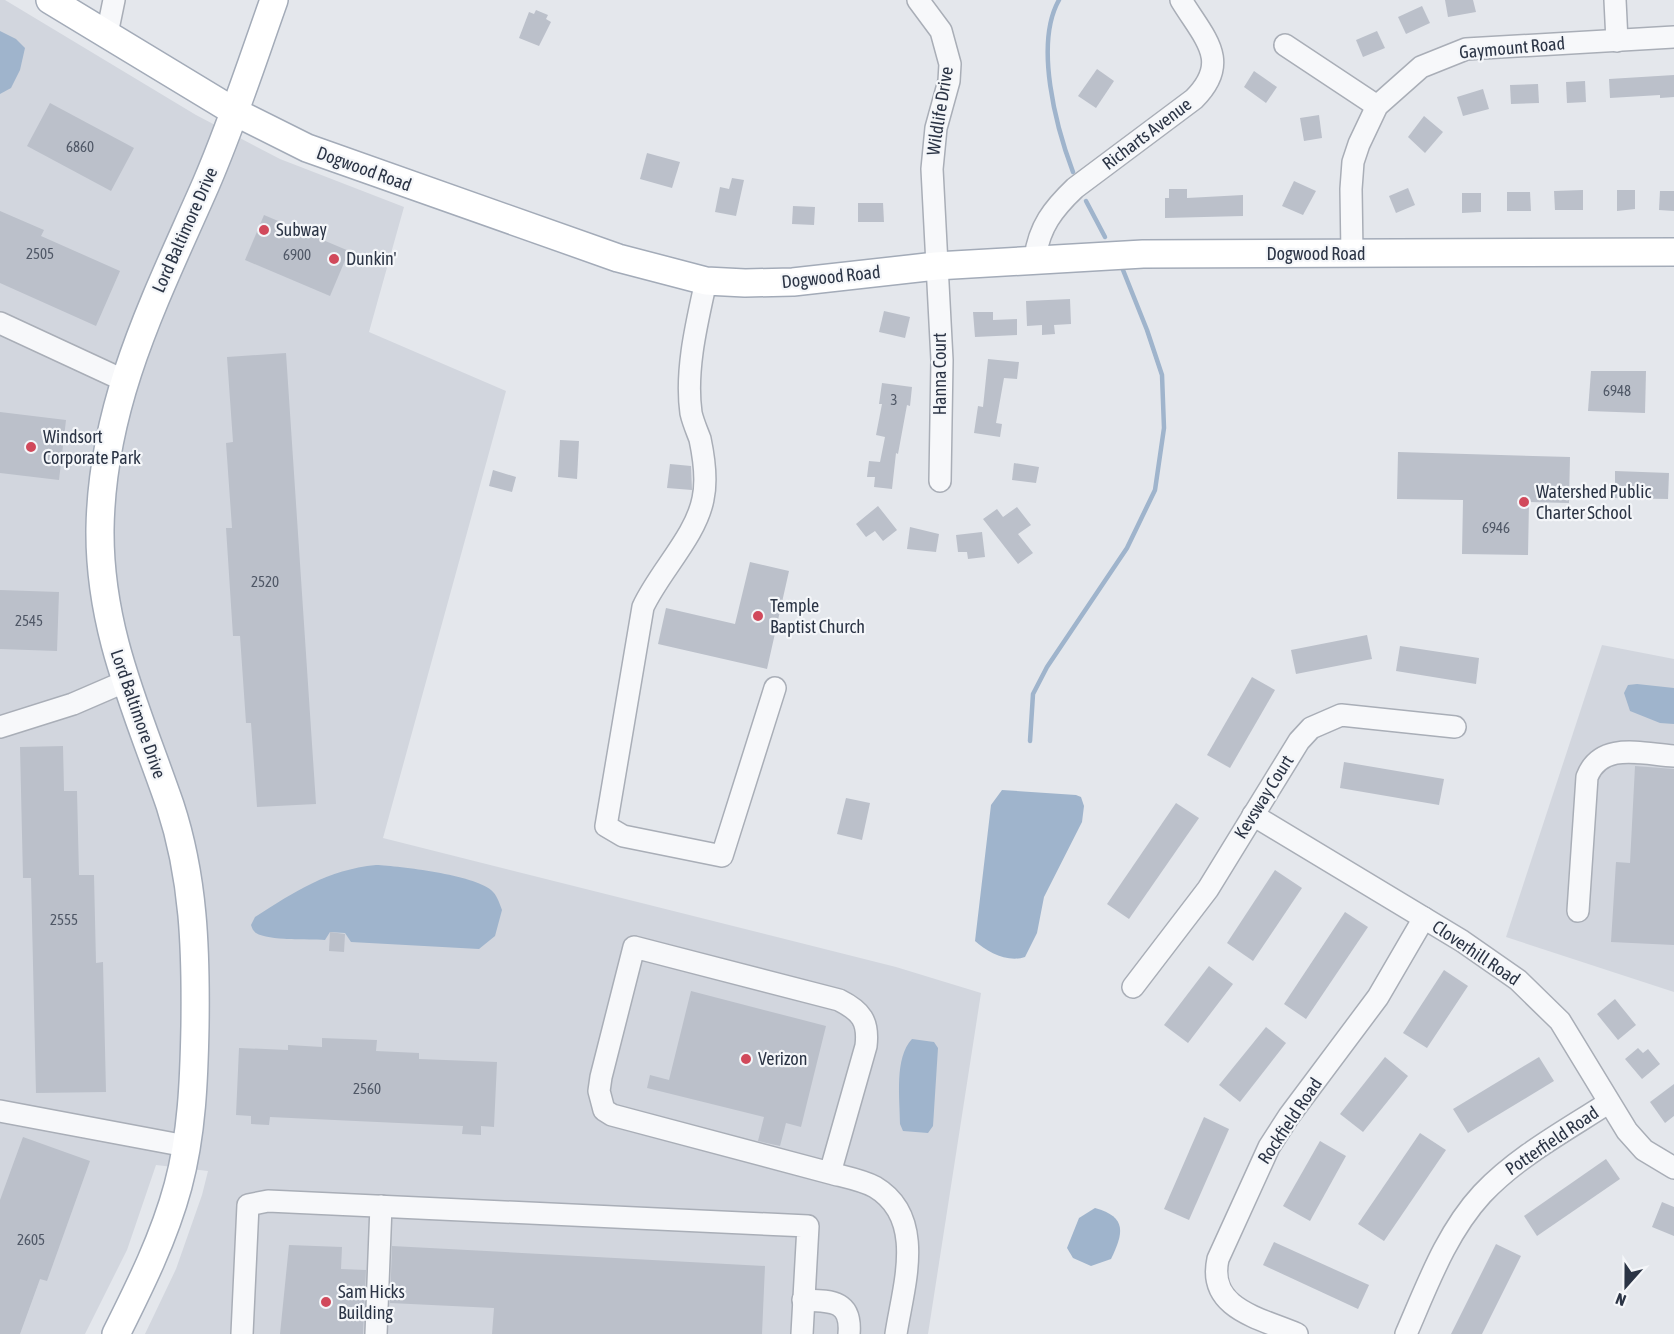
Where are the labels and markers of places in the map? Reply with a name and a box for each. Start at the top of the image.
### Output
place label: Subway [276,219,327,240]
marker: Subway [257,223,271,237]
place label: Dunkin' [346,248,396,269]
marker: Dunkin' [327,252,341,266]
place label: Windsort Corporate Park [43,426,141,468]
marker: Windsort Corporate Park [24,440,38,454]
place label: Watershed Public Charter School [1536,481,1651,523]
marker: Watershed Public Charter School [1517,495,1531,509]
place label: Temple Baptist Church [770,595,865,637]
marker: Temple Baptist Church [751,609,765,623]
place label: Verizon [758,1048,807,1069]
marker: Verizon [739,1052,753,1066]
place label: Sam Hicks Building [338,1281,405,1323]
marker: Sam Hicks Building [319,1295,333,1309]

